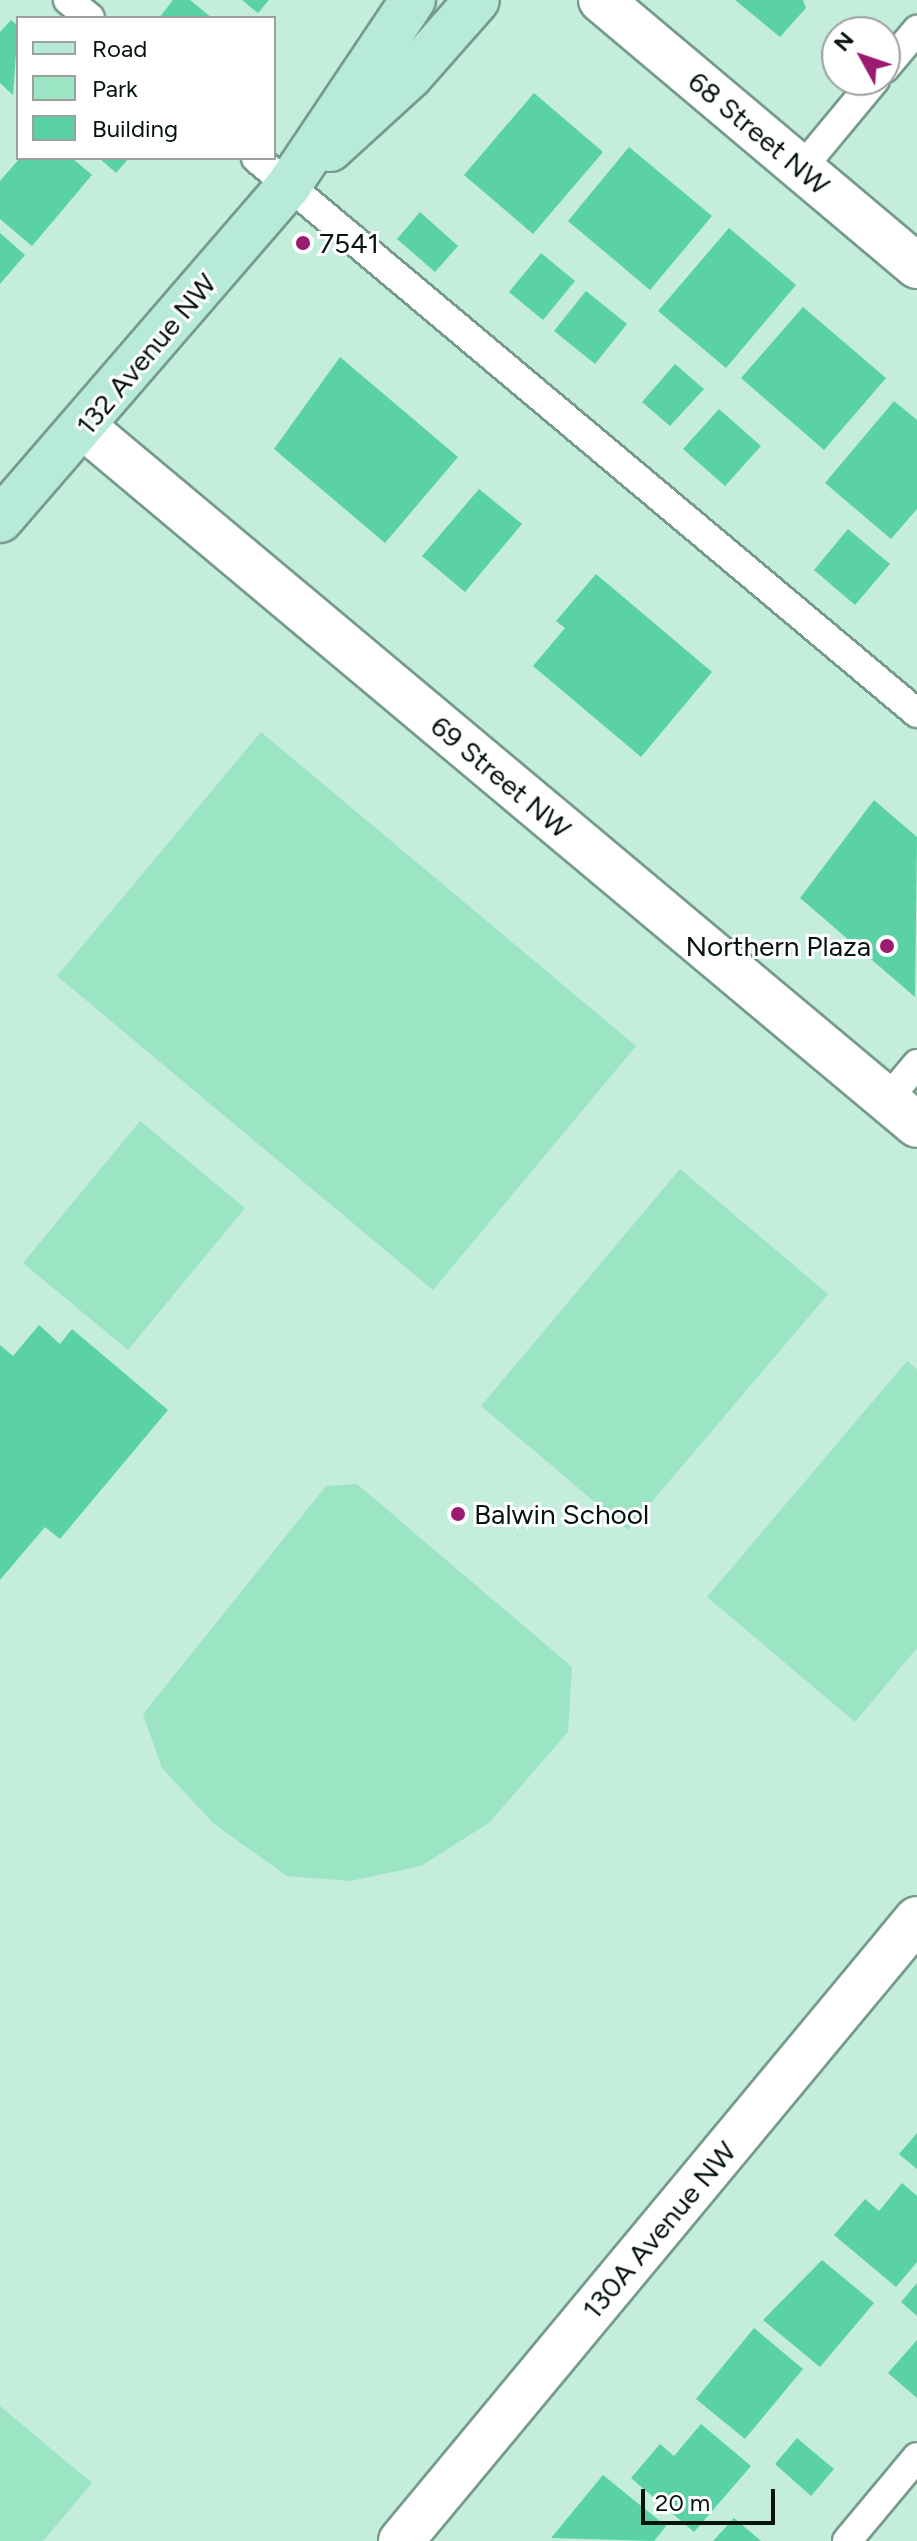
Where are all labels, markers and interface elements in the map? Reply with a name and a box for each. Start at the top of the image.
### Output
legend [16,16,276,160]
north arrow [821,16,901,96]
text: N [828,26,860,57]
text: Road [92,34,147,63]
street label: 68 Street NW [682,64,836,202]
text: Park [92,74,138,103]
text: Building [92,114,178,143]
place label: 7541 [319,226,379,260]
marker: 7541 [294,234,312,252]
street label: 132 Avenue NW [69,267,223,441]
street label: 69 Street NW [424,709,578,845]
place label: Northern Plaza [685,929,871,963]
marker: Northern Plaza [878,937,896,955]
place label: Balwin School [474,1497,649,1531]
marker: Balwin School [449,1505,467,1523]
street label: 130A Avenue NW [575,2135,743,2325]
scale bar [645,2473,779,2523]
text: 20 m [655,2488,710,2517]

